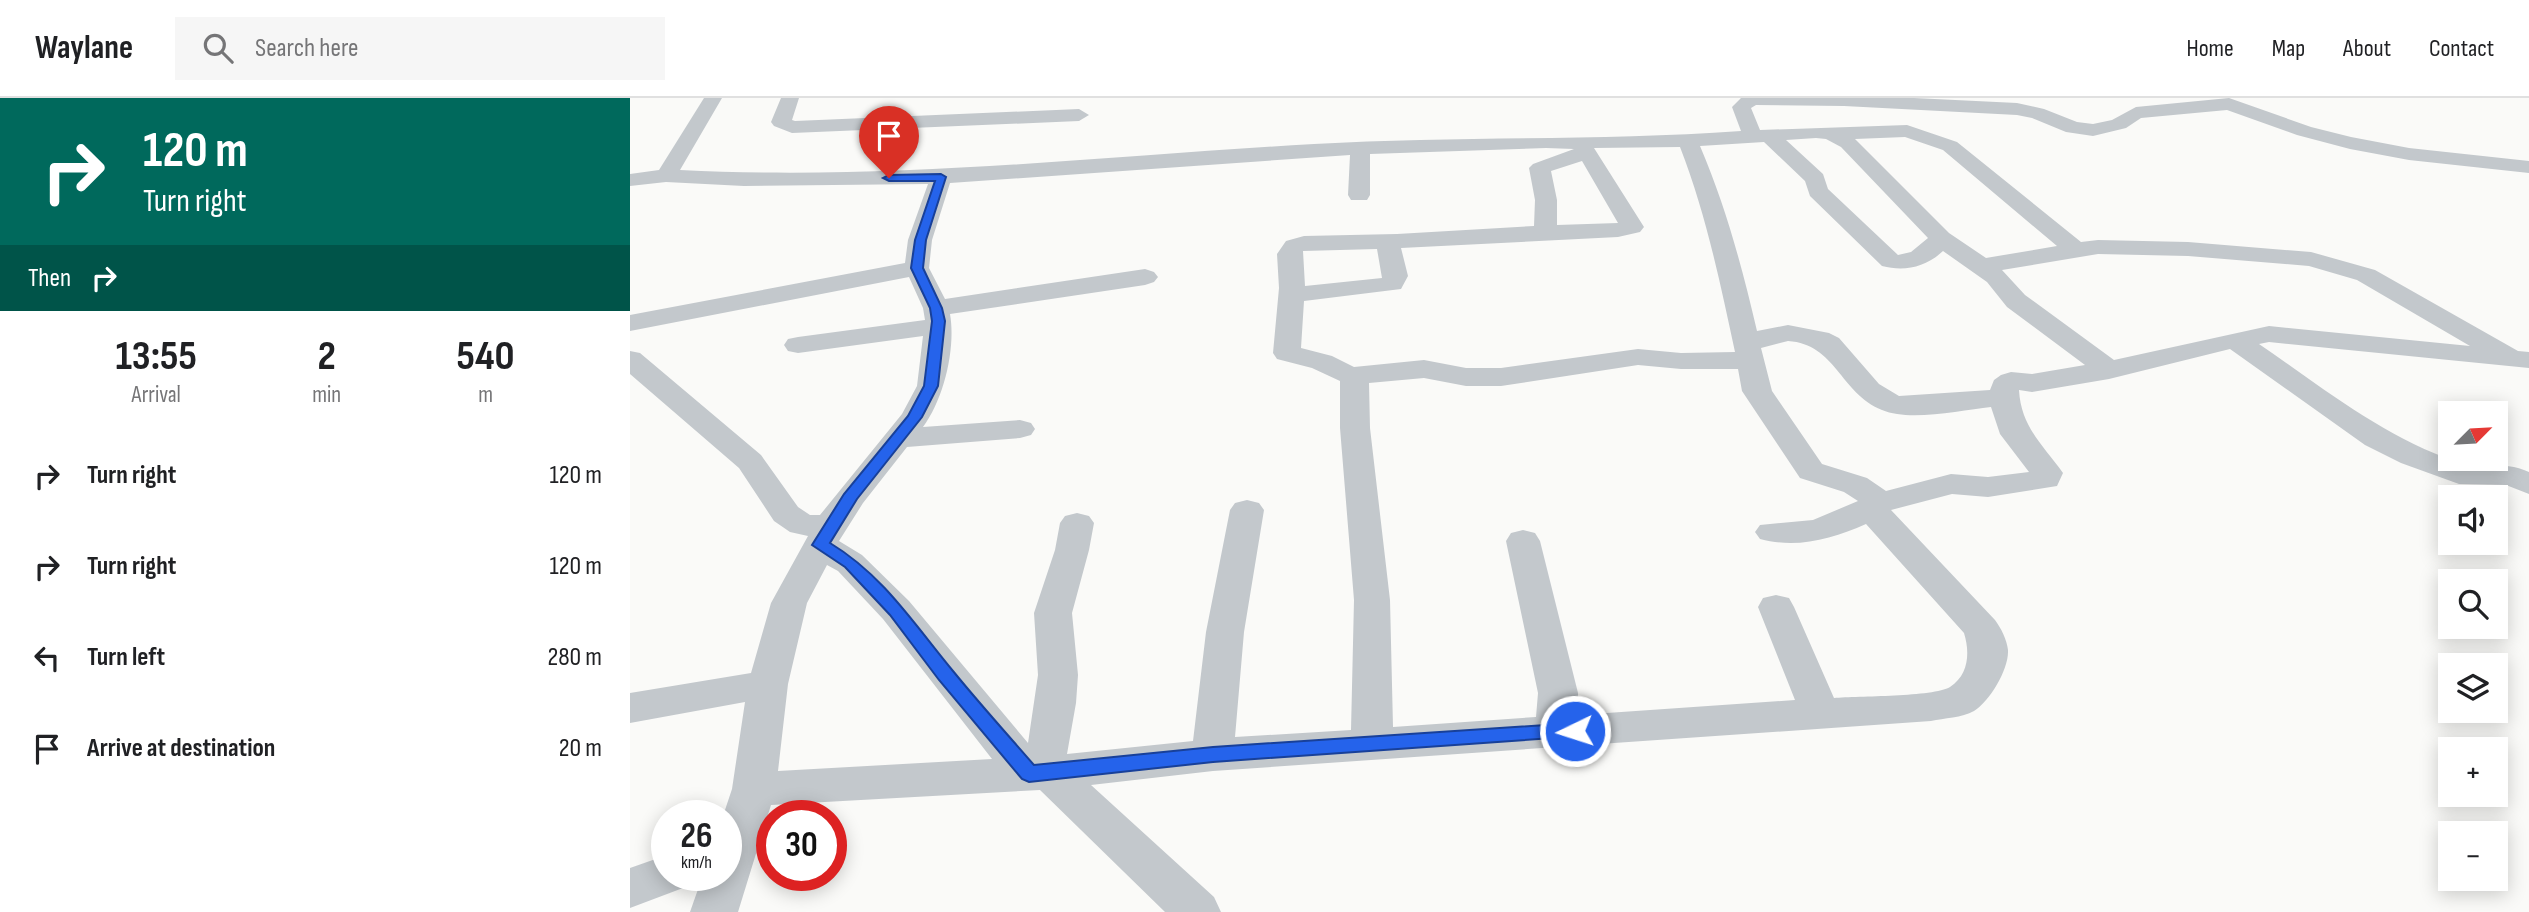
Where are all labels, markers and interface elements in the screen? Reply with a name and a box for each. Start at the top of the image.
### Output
search box [175,17,665,80]
text: Waylane [35,28,133,68]
icon: search [199,29,237,67]
text: Search here [255,33,358,64]
text: Home [2186,34,2234,63]
text: Map [2272,34,2305,63]
text: About [2343,34,2391,63]
text: Contact [2429,34,2494,63]
pin [859,106,919,178]
icon: arrive [870,117,908,155]
text: 120 m [143,122,248,181]
icon: right [28,126,119,217]
text: Turn right [143,182,247,221]
icon: right [85,259,123,297]
text: Then [28,263,71,294]
text: 13:55 [115,331,197,382]
text: 2 [318,331,336,382]
text: 540 [457,331,515,382]
text: Arrival [131,381,181,409]
text: min [312,381,341,409]
text: m [478,381,493,409]
north arrow [2438,401,2508,471]
map controls [2438,401,2508,891]
icon: right [28,457,66,495]
text: Turn right [87,460,176,491]
text: 120 m [549,460,602,491]
button: sound [2438,485,2508,555]
icon: right [28,548,66,586]
text: Turn right [87,551,176,582]
text: 120 m [549,551,602,582]
button: search [2438,569,2508,639]
icon: left [28,639,66,677]
text: Turn left [87,642,165,673]
text: 280 m [547,642,602,673]
button: layers [2438,653,2508,723]
position arrow [1538,694,1612,768]
icon: arrive [28,730,66,768]
text: Arrive at destination [87,733,275,764]
text: 20 m [559,733,602,764]
button: + [2438,737,2508,807]
speed limit sign: 30 [756,800,847,891]
text: 26 [681,815,712,858]
button: − [2438,821,2508,891]
text: km/h [681,852,712,873]

